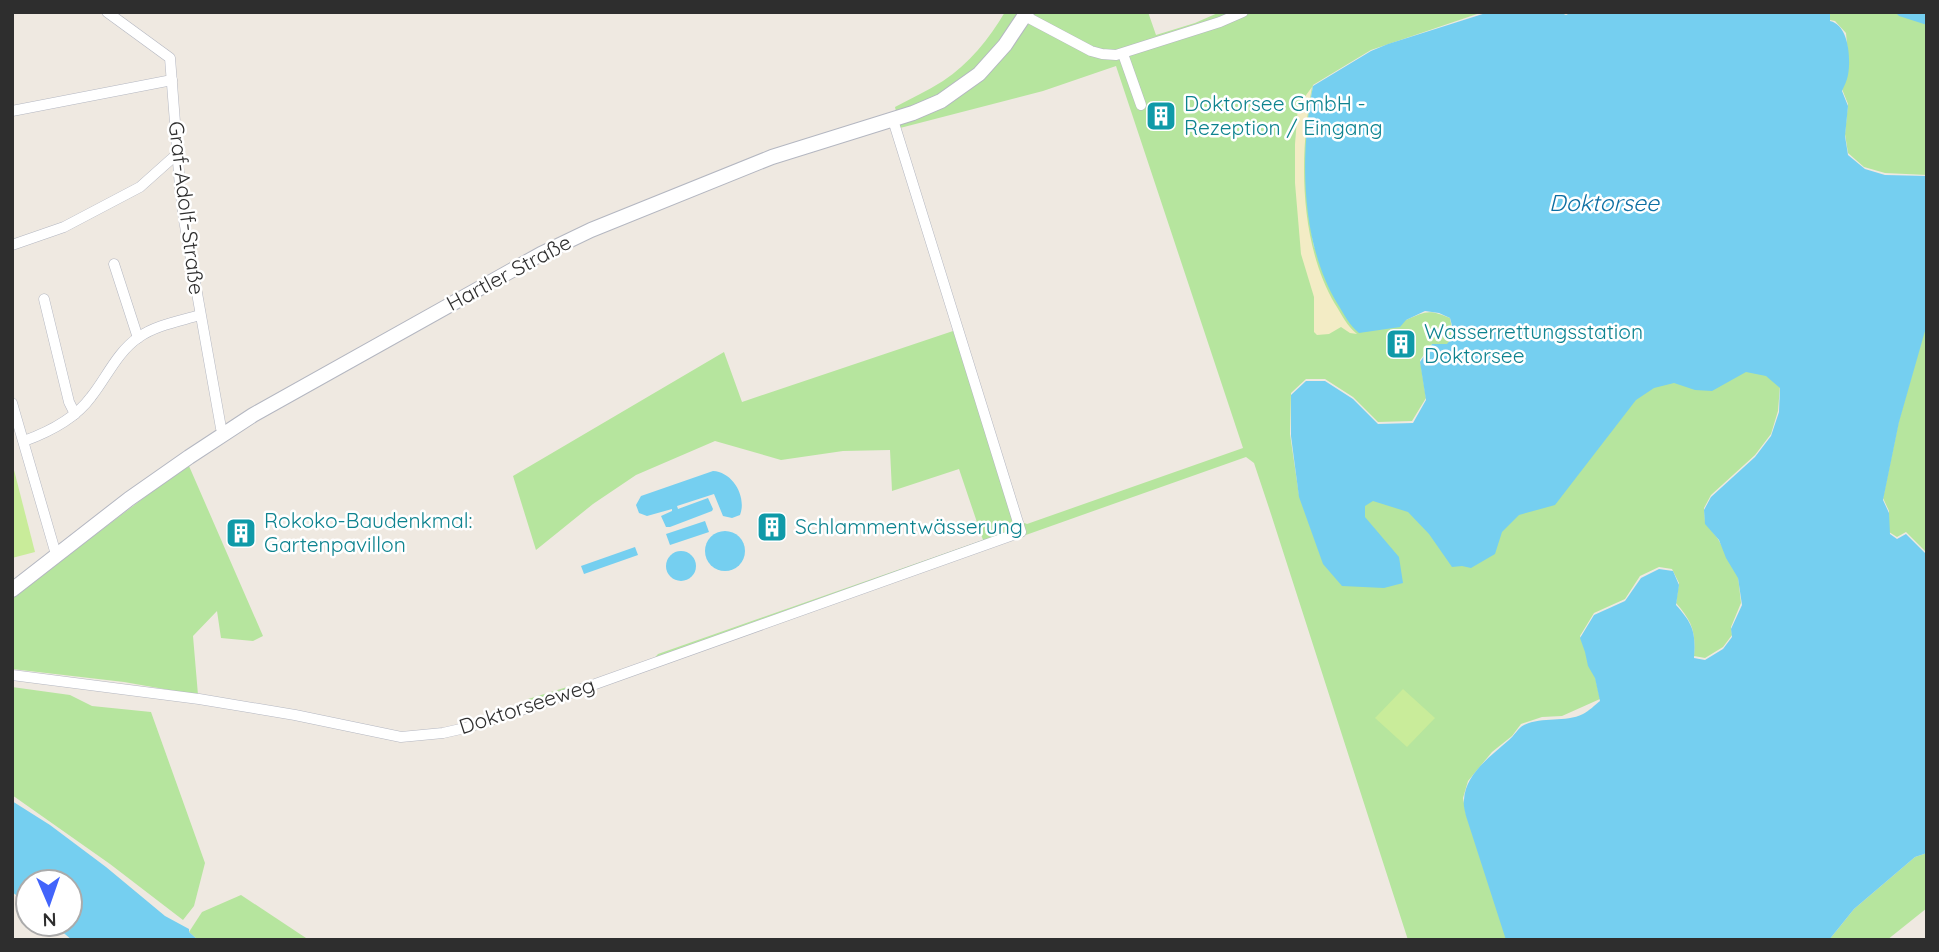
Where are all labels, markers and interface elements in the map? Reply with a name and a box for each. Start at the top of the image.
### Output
place label: Doktorsee GmbH - Rezeption / Eingang [1184,90,1383,140]
building icon: Doktorsee GmbH - Rezeption / Eingang [1144,99,1178,133]
street label: Graf-Adolf-Straße [163,120,211,296]
water label: Doktorsee [1549,188,1660,217]
street label: Hartler Straße [442,228,575,316]
place label: Wasserrettungsstation Doktorsee [1424,318,1643,368]
building icon: Wasserrettungsstation Doktorsee [1384,327,1418,361]
place label: Rokoko-Baudenkmal: Gartenpavillon [264,507,473,557]
building icon: Schlammentwässerung [755,510,789,544]
place label: Schlammentwässerung [795,513,1023,539]
building icon: Rokoko-Baudenkmal: Gartenpavillon [224,516,258,550]
street label: Doktorseeweg [456,671,598,739]
north arrow [14,868,84,938]
text: N [42,908,57,932]

